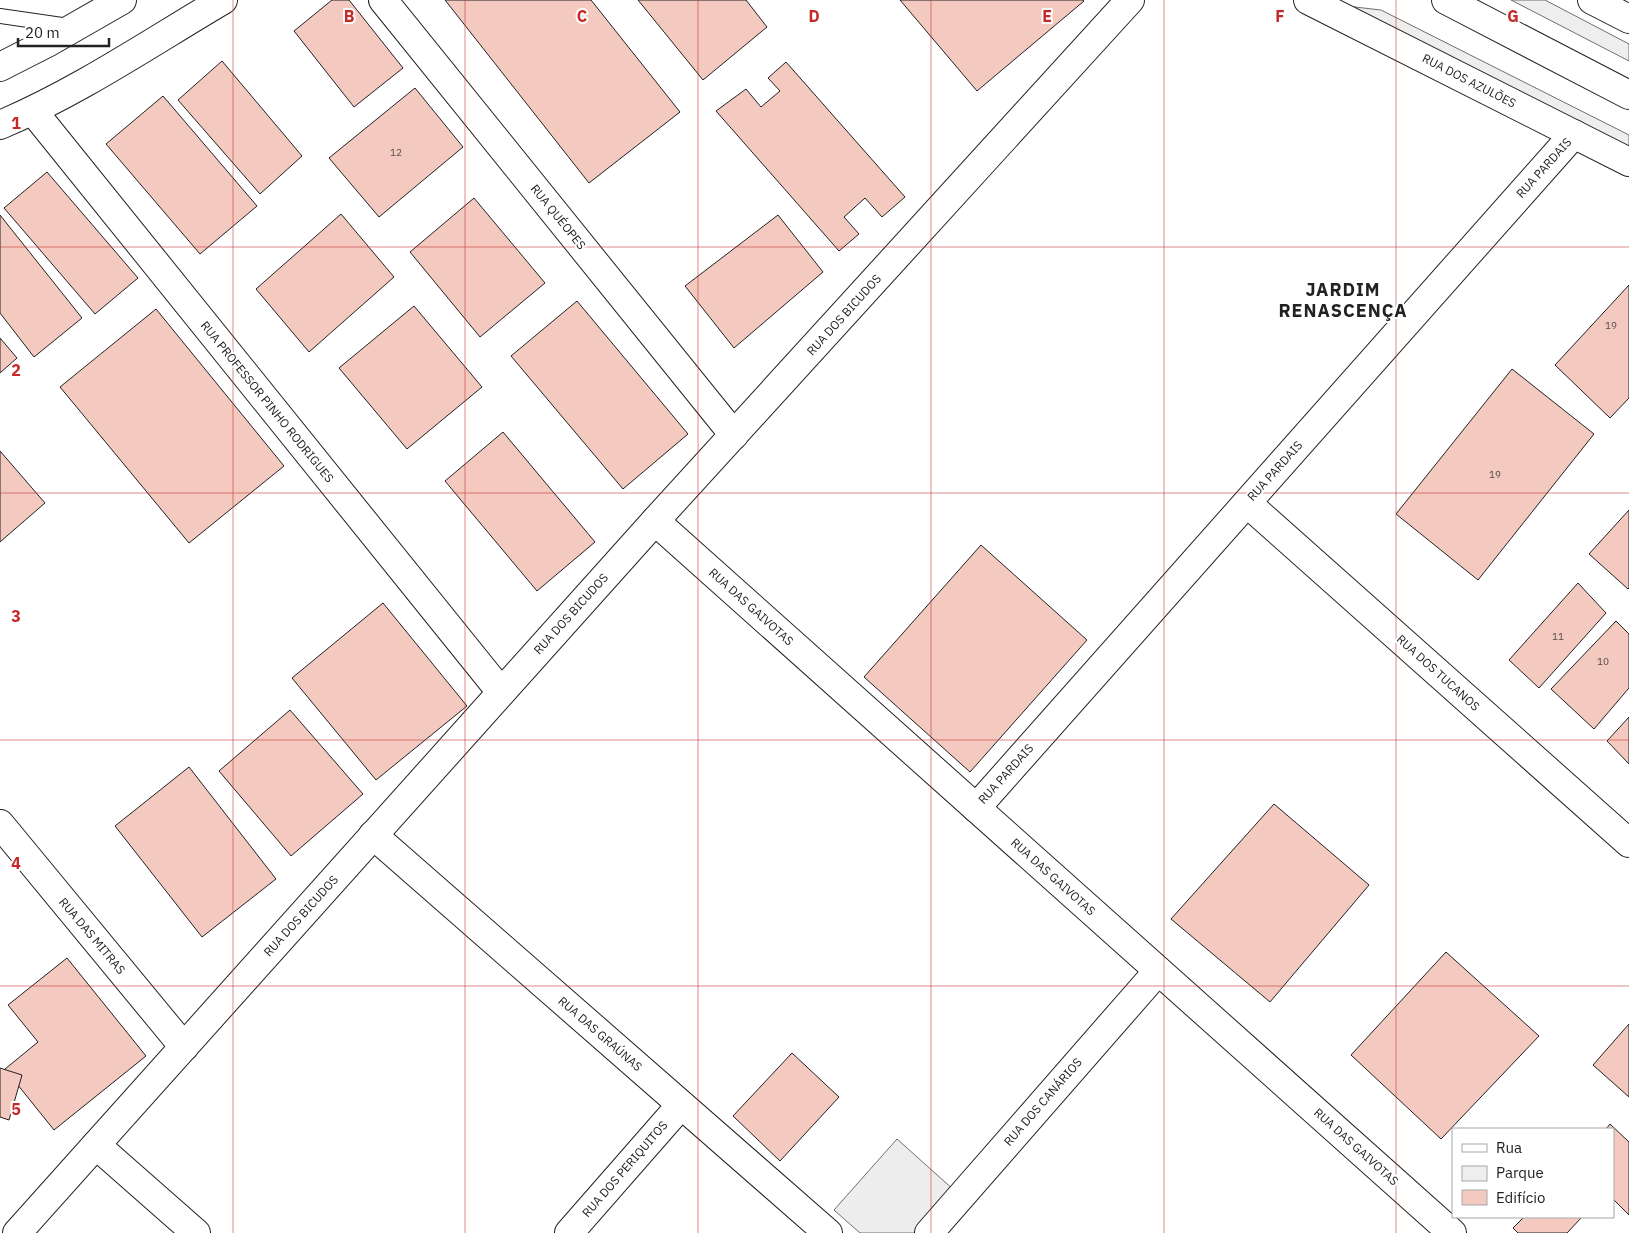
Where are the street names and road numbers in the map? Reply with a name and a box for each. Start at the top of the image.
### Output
street label: RUA DOS AZULÕES [1420,50,1519,111]
street label: RUA PARDAIS [1513,135,1574,201]
street label: RUA QUÉOPES [528,181,589,252]
street label: RUA DOS BICUDOS [803,271,884,358]
street label: RUA PROFESSOR PINHO RODRIGUES [198,318,337,485]
street label: RUA PARDAIS [1244,438,1305,504]
street label: RUA DAS GAIVOTAS [706,565,797,648]
street label: RUA DOS BICUDOS [530,570,611,657]
street label: RUA DOS TUCANOS [1394,631,1483,714]
street label: RUA PARDAIS [975,741,1036,807]
street label: RUA DAS GAIVOTAS [1008,835,1099,918]
street label: RUA DOS BICUDOS [260,872,341,959]
street label: RUA DAS MITRAS [56,894,129,977]
street label: RUA DAS GRAÚNAS [555,993,645,1074]
street label: RUA DOS CANÁRIOS [1000,1055,1085,1149]
street label: RUA DAS GAIVOTAS [1311,1105,1402,1188]
street label: RUA DOS PERIQUITOS [579,1117,671,1220]

